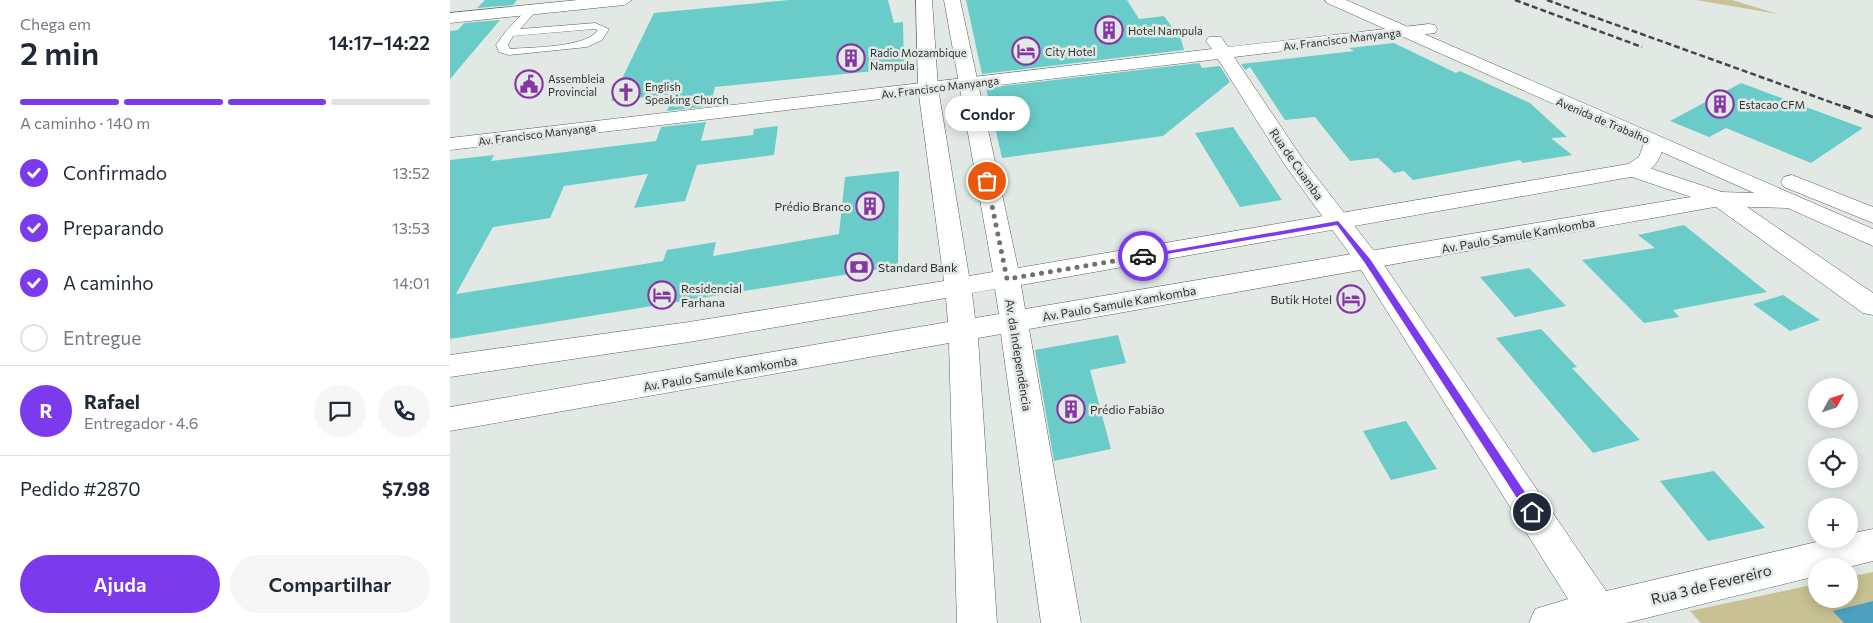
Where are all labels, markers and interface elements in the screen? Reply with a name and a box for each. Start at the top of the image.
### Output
text: Chega em [20,14,91,33]
building icon: Hotel Nampula [1094,15,1124,45]
place label: Hotel Nampula [1128,24,1203,37]
street label: Av. Francisco Manyanga [1282,25,1402,53]
text: 14:17–14:22 [329,31,430,54]
text: 2 min [20,32,99,72]
hotel icon: City Hotel [1011,36,1041,66]
building icon: Radio Mozambique Nampula [836,43,866,73]
place label: City Hotel [1045,45,1095,58]
place label: Radio Mozambique Nampula [870,46,967,72]
public building icon: Assembleia Provincial [514,69,544,99]
place label: Assembleia Provincial [548,72,605,98]
street label: Av. Francisco Manyanga [880,73,1000,101]
church icon: English Speaking Church [611,77,641,107]
place label: English Speaking Church [645,80,729,106]
building icon: Estacao CFM [1705,89,1735,119]
street label: Avenida de Trabalho [1554,94,1652,146]
callout: Condor [944,96,1030,131]
place label: Estacao CFM [1739,98,1805,111]
text: Condor [960,104,1015,123]
text: A caminho · 140 m [20,113,150,132]
street label: Av. Francisco Manyanga [477,120,597,148]
street label: Rua de Cuamba [1267,126,1327,202]
icon: check [20,159,48,187]
pin [966,160,1008,202]
text: Confirmado [63,161,167,184]
text: 13:52 [392,163,430,182]
icon: bag [973,167,1001,195]
building icon: Prédio Branco [855,191,885,221]
place label: Prédio Branco [774,199,851,213]
icon: check [20,214,48,242]
street label: Av. Paulo Samule Kamkomba [1440,215,1596,255]
text: Preparando [63,216,164,239]
text: 13:53 [392,218,430,237]
courier [1118,231,1168,281]
icon: car [1129,242,1157,270]
bank icon: Standard Bank [844,252,874,282]
place label: Standard Bank [878,260,958,274]
icon: check [20,269,48,297]
text: A caminho [63,271,154,294]
text: 14:01 [393,273,430,292]
hotel icon: Residencial Farhana [647,280,677,310]
place label: Residencial Farhana [681,281,742,309]
street label: Av. Paulo Samule Kamkomba [1041,283,1197,323]
hotel icon: Butik Hotel [1336,284,1366,314]
place label: Butik Hotel [1270,292,1332,306]
street label: Av. da Independência [1003,298,1035,412]
text: Entregue [63,326,141,349]
street label: Av. Paulo Samule Kamkomba [642,353,798,393]
north arrow [1808,378,1858,428]
map controls [1808,378,1858,608]
button: chat [314,385,366,437]
button: phone [378,385,430,437]
text: Rafael [84,390,140,413]
building icon: Prédio Fabião [1056,394,1086,424]
text: R [39,399,53,422]
place label: Prédio Fabião [1090,402,1164,416]
text: Entregador · 4.6 [84,413,199,432]
button: locate [1808,438,1858,488]
text: Pedido #2870 [20,477,141,500]
text: $7.98 [382,477,430,500]
pin [1511,491,1553,533]
icon: home [1518,498,1546,526]
button: + [1808,498,1858,548]
button: Ajuda [20,555,220,613]
button: Compartilhar [230,555,430,613]
button: − [1808,558,1858,608]
street label: Rua 3 de Fevereiro [1649,560,1773,608]

